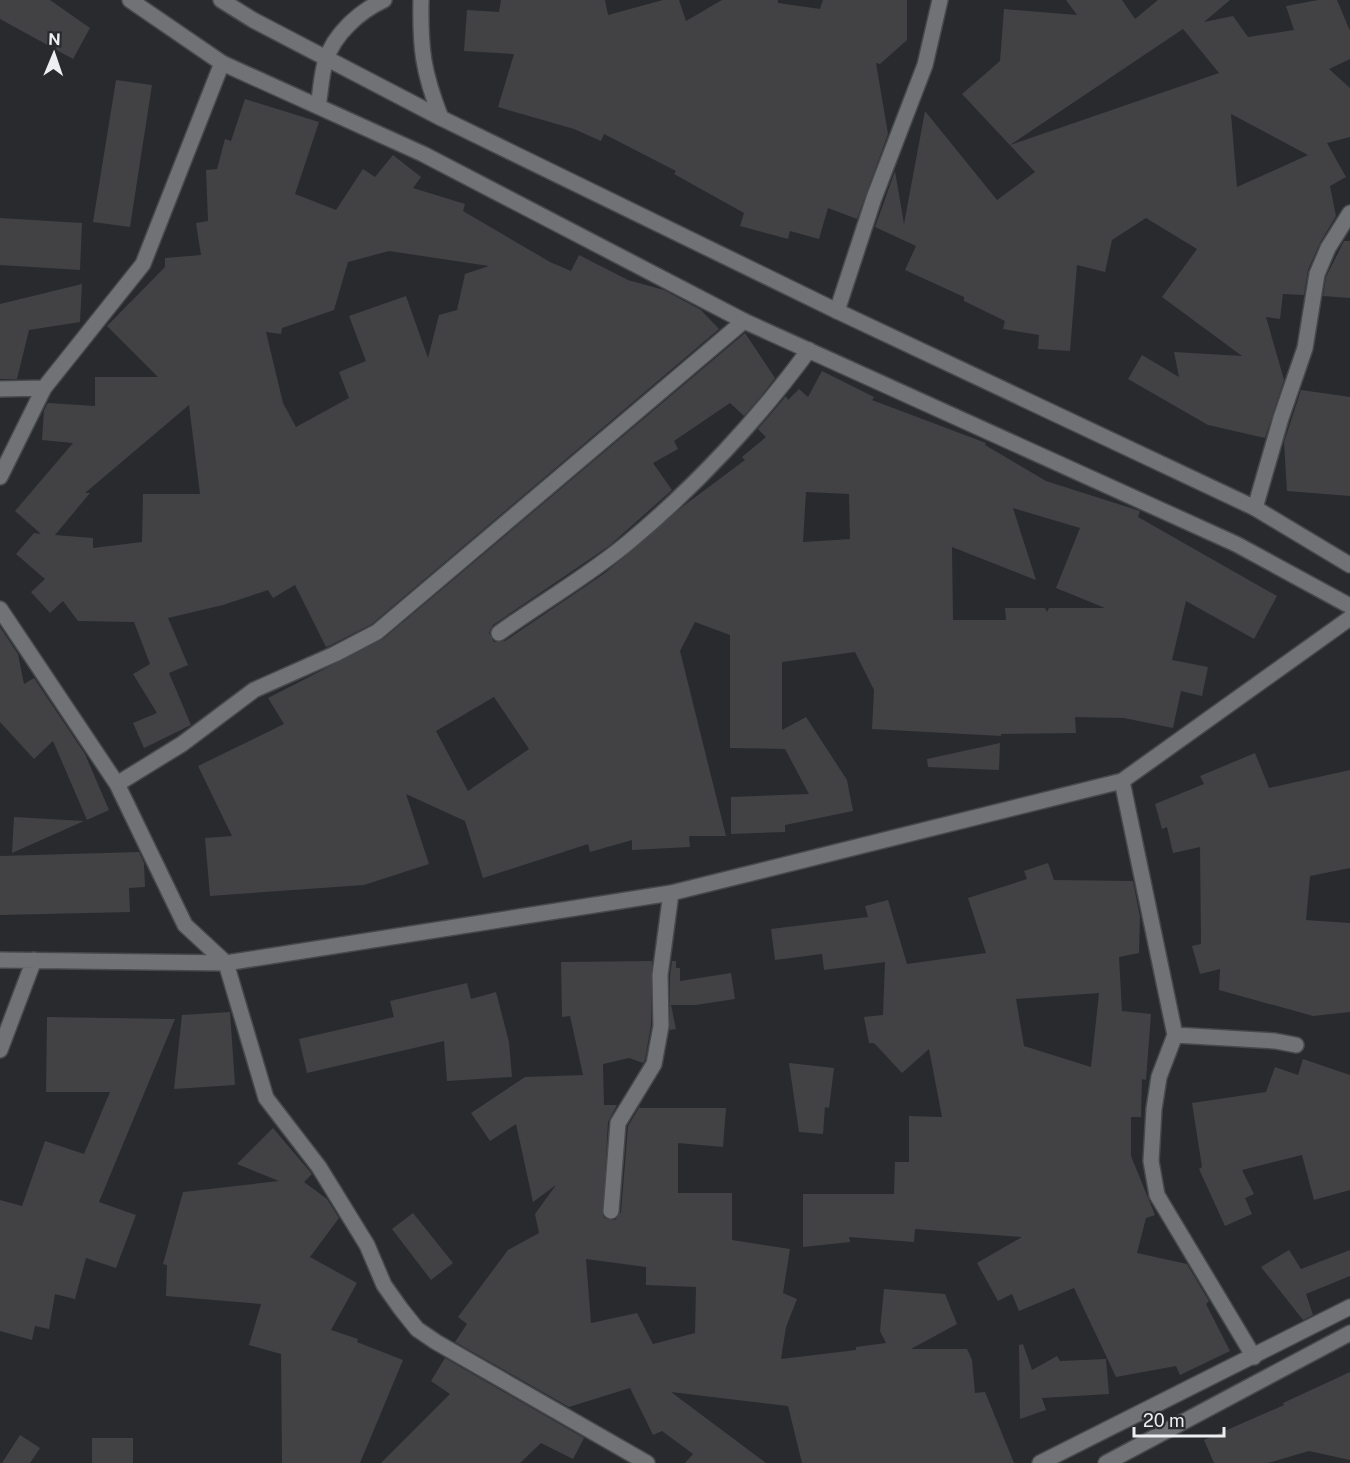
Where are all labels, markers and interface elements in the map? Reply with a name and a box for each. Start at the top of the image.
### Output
north arrow [24,24,84,84]
text: N [48,30,61,49]
scale bar [1134,1400,1224,1438]
text: 20 m [1143,1410,1185,1431]

